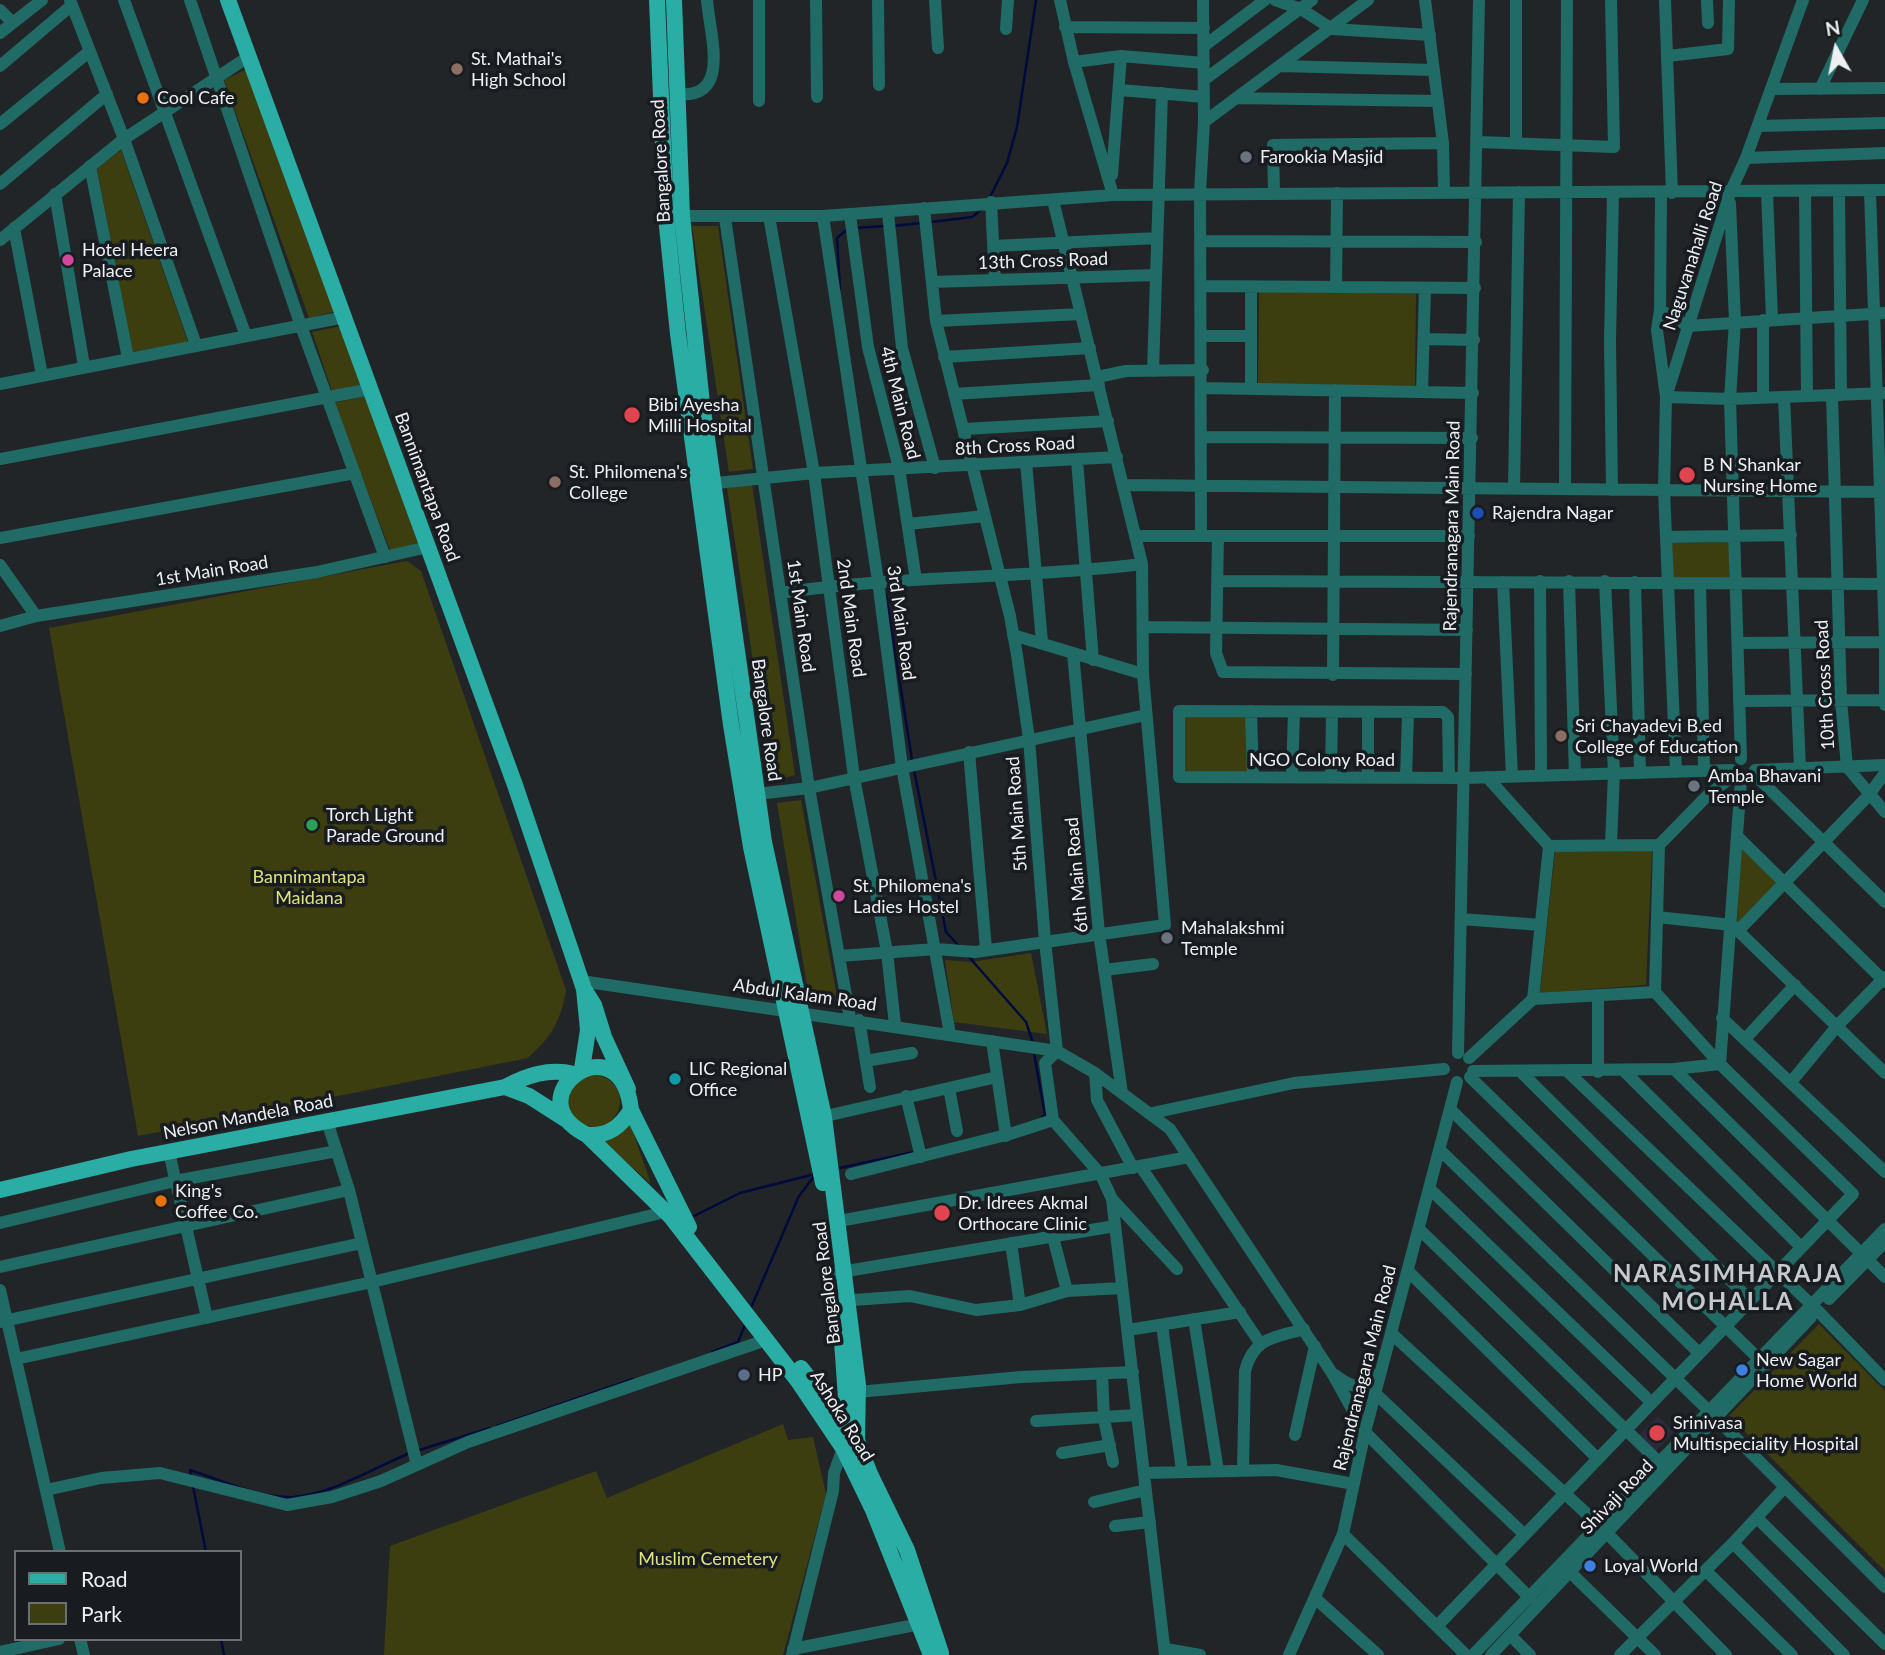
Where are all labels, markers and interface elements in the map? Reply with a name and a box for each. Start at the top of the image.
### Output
north arrow [1801,14,1871,84]
text: N [1824,15,1842,40]
place label: St. Mathai's High School [471,48,566,90]
marker: St. Mathai's High School [449,61,465,77]
place label: Cool Cafe [157,87,234,109]
marker: Cool Cafe [135,90,151,106]
street label: Bangalore Road [647,99,675,223]
place label: Farookia Masjid [1260,146,1383,168]
marker: Farookia Masjid [1238,149,1254,165]
street label: Naguvanahalli Road [1659,179,1727,333]
place label: Hotel Heera Palace [82,239,178,282]
street label: 13th Cross Road [977,248,1109,274]
marker: Hotel Heera Palace [60,252,76,268]
street label: 4th Main Road [876,344,924,462]
place label: Bibi Ayesha Milli Hospital [648,394,752,436]
marker: Bibi Ayesha Milli Hospital [622,405,642,425]
street label: Bannimantapa Road [390,409,464,565]
street label: Rajendranagara Main Road [1439,420,1465,632]
street label: 8th Cross Road [955,432,1075,460]
place label: B N Shankar Nursing Home [1703,454,1817,496]
place label: St. Philomena's College [569,461,688,504]
marker: B N Shankar Nursing Home [1677,465,1697,485]
marker: St. Philomena's College [547,474,563,490]
place label: Rajendra Nagar [1492,502,1613,524]
marker: Rajendra Nagar [1470,505,1486,521]
street label: 1st Main Road [154,551,270,591]
street label: 2nd Main Road [832,557,870,679]
street label: 1st Main Road [782,558,820,674]
street label: 3rd Main Road [882,564,920,682]
street label: 10th Cross Road [1811,619,1839,751]
street label: Bangalore Road [747,657,785,783]
place label: Sri Chayadevi B.ed College of Education [1575,715,1738,758]
marker: Sri Chayadevi B.ed College of Education [1553,728,1569,744]
street label: NGO Colony Road [1249,749,1395,771]
street label: 5th Main Road [1002,755,1032,873]
place label: Amba Bhavani Temple [1708,765,1821,808]
marker: Amba Bhavani Temple [1686,778,1702,794]
place label: Torch Light Parade Ground [326,804,445,846]
street label: 6th Main Road [1061,816,1093,934]
marker: Torch Light Parade Ground [304,817,320,833]
park label: Bannimantapa Maidana [253,866,365,908]
place label: St. Philomena's Ladies Hostel [853,875,972,917]
marker: St. Philomena's Ladies Hostel [831,888,847,904]
place label: Mahalakshmi Temple [1181,917,1285,960]
marker: Mahalakshmi Temple [1159,930,1175,946]
street label: Abdul Kalam Road [732,974,878,1016]
place label: LIC Regional Office [689,1058,787,1100]
marker: LIC Regional Office [667,1071,683,1087]
street label: Nelson Mandela Road [161,1090,335,1144]
place label: King's Coffee Co. [175,1180,258,1222]
place label: Dr. Idrees Akmal Orthocare Clinic [958,1192,1088,1234]
marker: King's Coffee Co. [153,1193,169,1209]
marker: Dr. Idrees Akmal Orthocare Clinic [932,1203,952,1223]
street label: Bangalore Road [809,1220,845,1346]
district label: NARASIMHARAJA MOHALLA [1615,1260,1841,1316]
street label: Rajendranagara Main Road [1329,1263,1401,1473]
place label: New Sagar Home World [1756,1349,1857,1392]
marker: New Sagar Home World [1734,1362,1750,1378]
place label: HP [758,1364,783,1386]
marker: HP [736,1367,752,1383]
street label: Ashoka Road [806,1367,878,1465]
place label: Srinivasa Multispeciality Hospital [1673,1412,1859,1454]
marker: Srinivasa Multispeciality Hospital [1647,1423,1667,1443]
street label: Shivaji Road [1576,1455,1658,1539]
park label: Muslim Cemetery [638,1548,778,1570]
legend [14,1550,242,1641]
place label: Loyal World [1604,1555,1698,1577]
marker: Loyal World [1582,1558,1598,1574]
text: Road [81,1566,128,1591]
text: Park [81,1601,122,1626]

